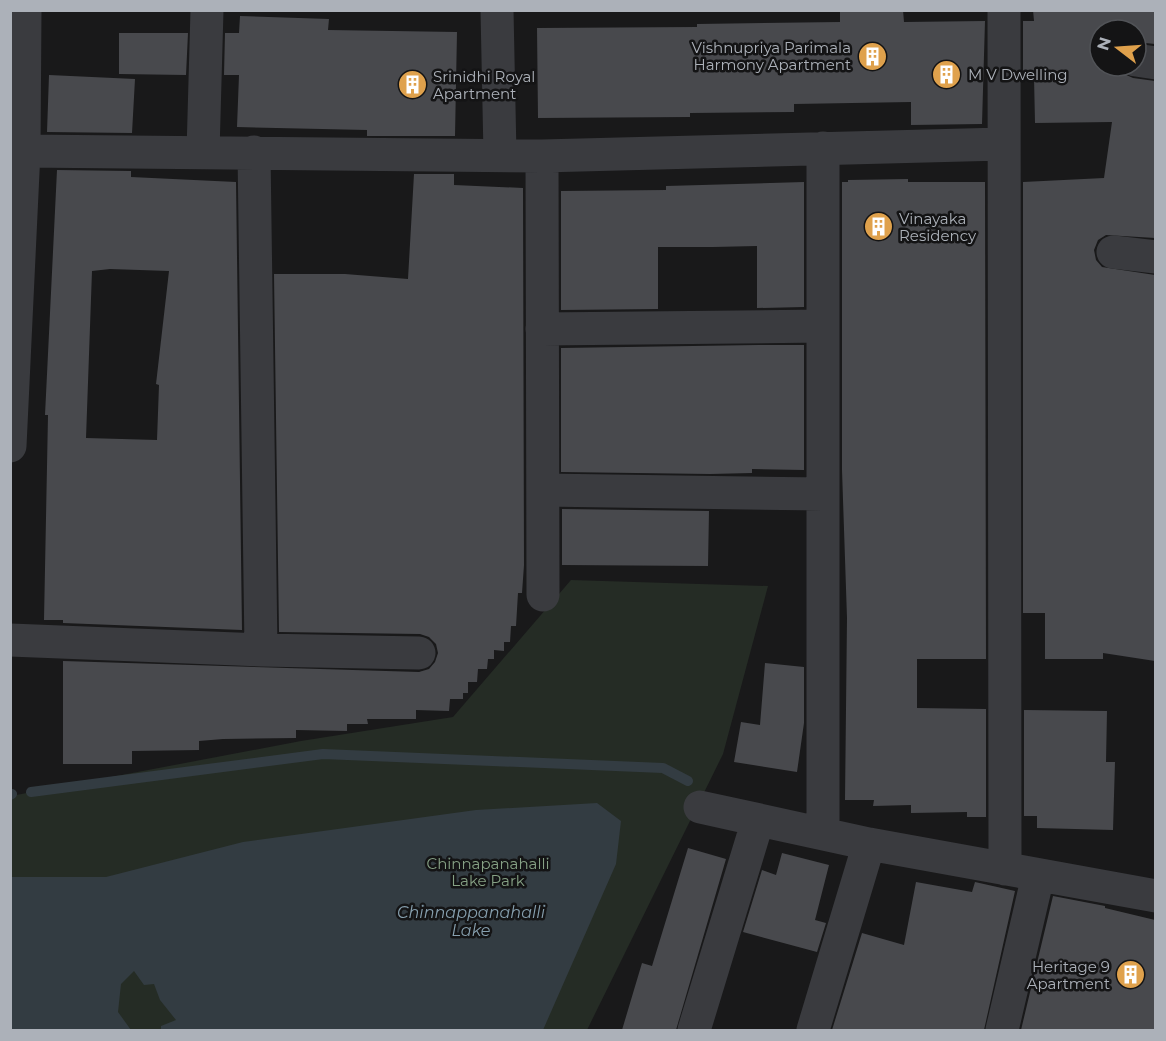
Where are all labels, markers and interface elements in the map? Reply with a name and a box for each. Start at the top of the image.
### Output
north arrow [1088,18,1148,78]
text: N [1093,35,1115,53]
place label: Vishnupriya Parimala Harmony Apartment [691,38,851,74]
building icon: Vishnupriya Parimala Harmony Apartment [856,40,888,72]
building icon: M V Dwelling [931,58,963,90]
place label: M V Dwelling [968,65,1068,84]
place label: Srinidhi Royal Apartment [433,67,535,103]
building icon: Srinidhi Royal Apartment [396,69,428,101]
place label: Vinayaka Residency [899,209,977,245]
building icon: Vinayaka Residency [862,211,894,243]
park label: Chinnapanahalli Lake Park [427,854,550,890]
water label: Chinnappanahalli Lake [397,903,546,940]
place label: Heritage 9 Apartment [1027,957,1110,993]
building icon: Heritage 9 Apartment [1115,959,1147,991]

